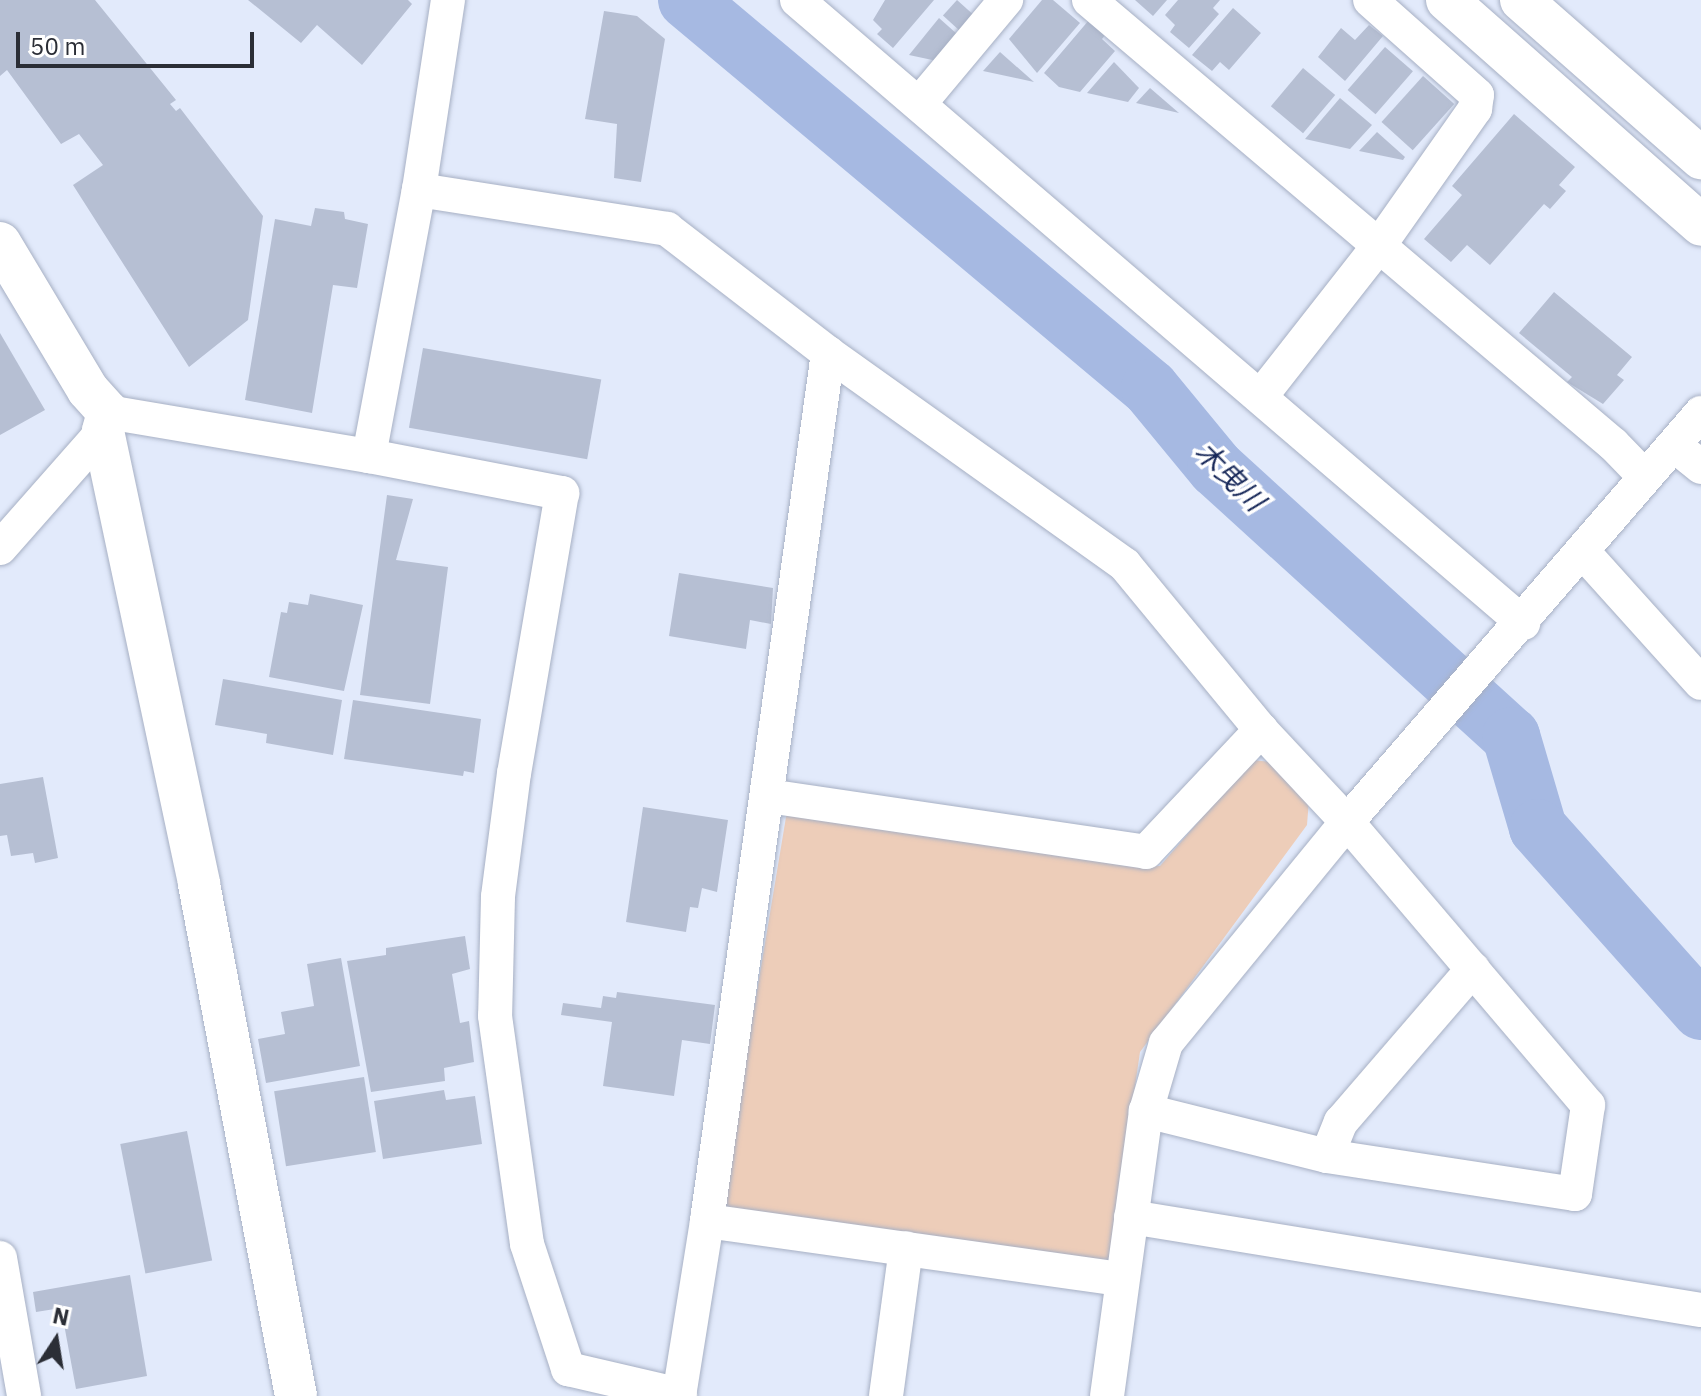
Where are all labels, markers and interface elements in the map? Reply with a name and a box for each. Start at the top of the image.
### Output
scale bar [20,16,258,66]
text: 50 m [30,30,85,62]
water label: 木曳川 [1188,434,1272,518]
north arrow [16,1300,96,1380]
text: N [50,1300,72,1332]

